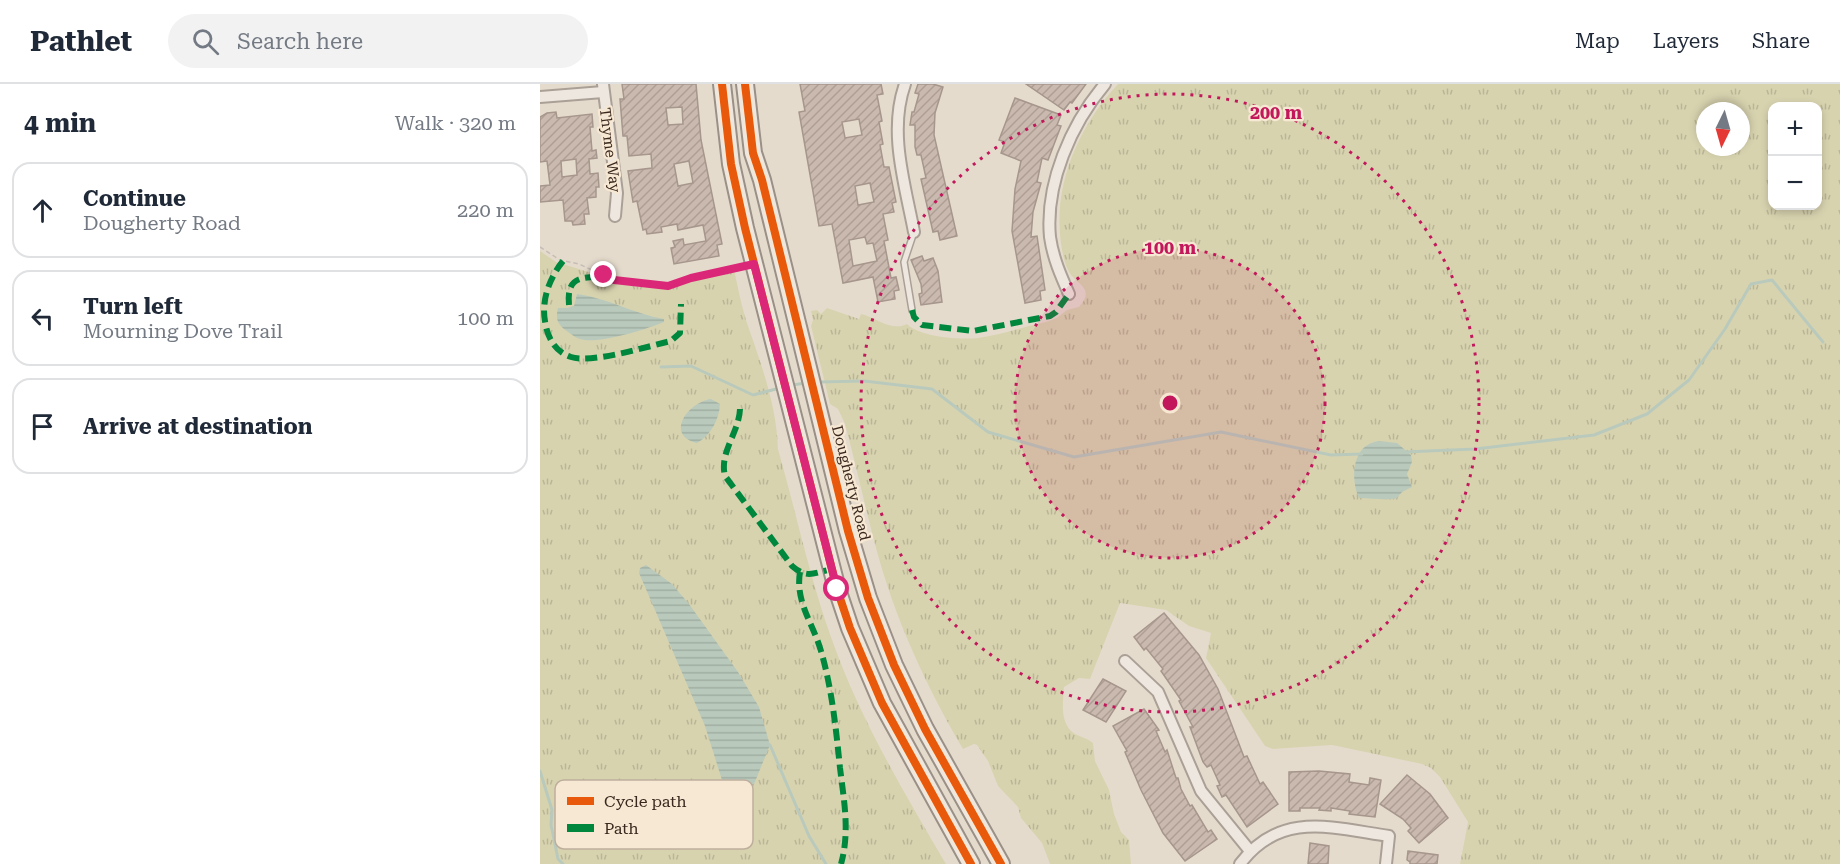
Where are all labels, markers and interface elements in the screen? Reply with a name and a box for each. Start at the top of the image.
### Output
search box [168,14,588,68]
text: Pathlet [30,25,132,58]
icon: search [189,25,222,58]
text: Search here [237,29,363,54]
text: Map [1575,29,1620,53]
text: Layers [1653,29,1719,53]
text: Share [1752,29,1810,53]
text: 200 m [1250,102,1303,123]
north arrow [1696,102,1750,156]
map controls [1768,102,1822,210]
button: + [1768,102,1822,156]
street label: Thyme Way [596,107,624,194]
text: 4 min [24,108,96,138]
text: Walk · 320 m [395,111,516,135]
button: − [1768,156,1822,210]
text: Continue [83,186,186,211]
icon: ahead [26,194,59,227]
text: 220 m [457,198,514,222]
text: Dougherty Road [83,211,241,235]
text: 100 m [1144,237,1197,258]
route end [590,261,616,287]
text: Turn left [83,294,183,319]
icon: left [26,302,59,335]
text: 100 m [457,306,514,330]
text: Mourning Dove Trail [83,319,283,343]
centre of rings [1160,393,1180,413]
icon: arrive [26,410,59,443]
text: Arrive at destination [83,414,312,439]
street label: Dougherty Road [828,423,874,543]
route start [823,575,849,601]
legend [555,780,753,849]
text: Cycle path [604,792,687,811]
text: Path [604,819,639,838]

